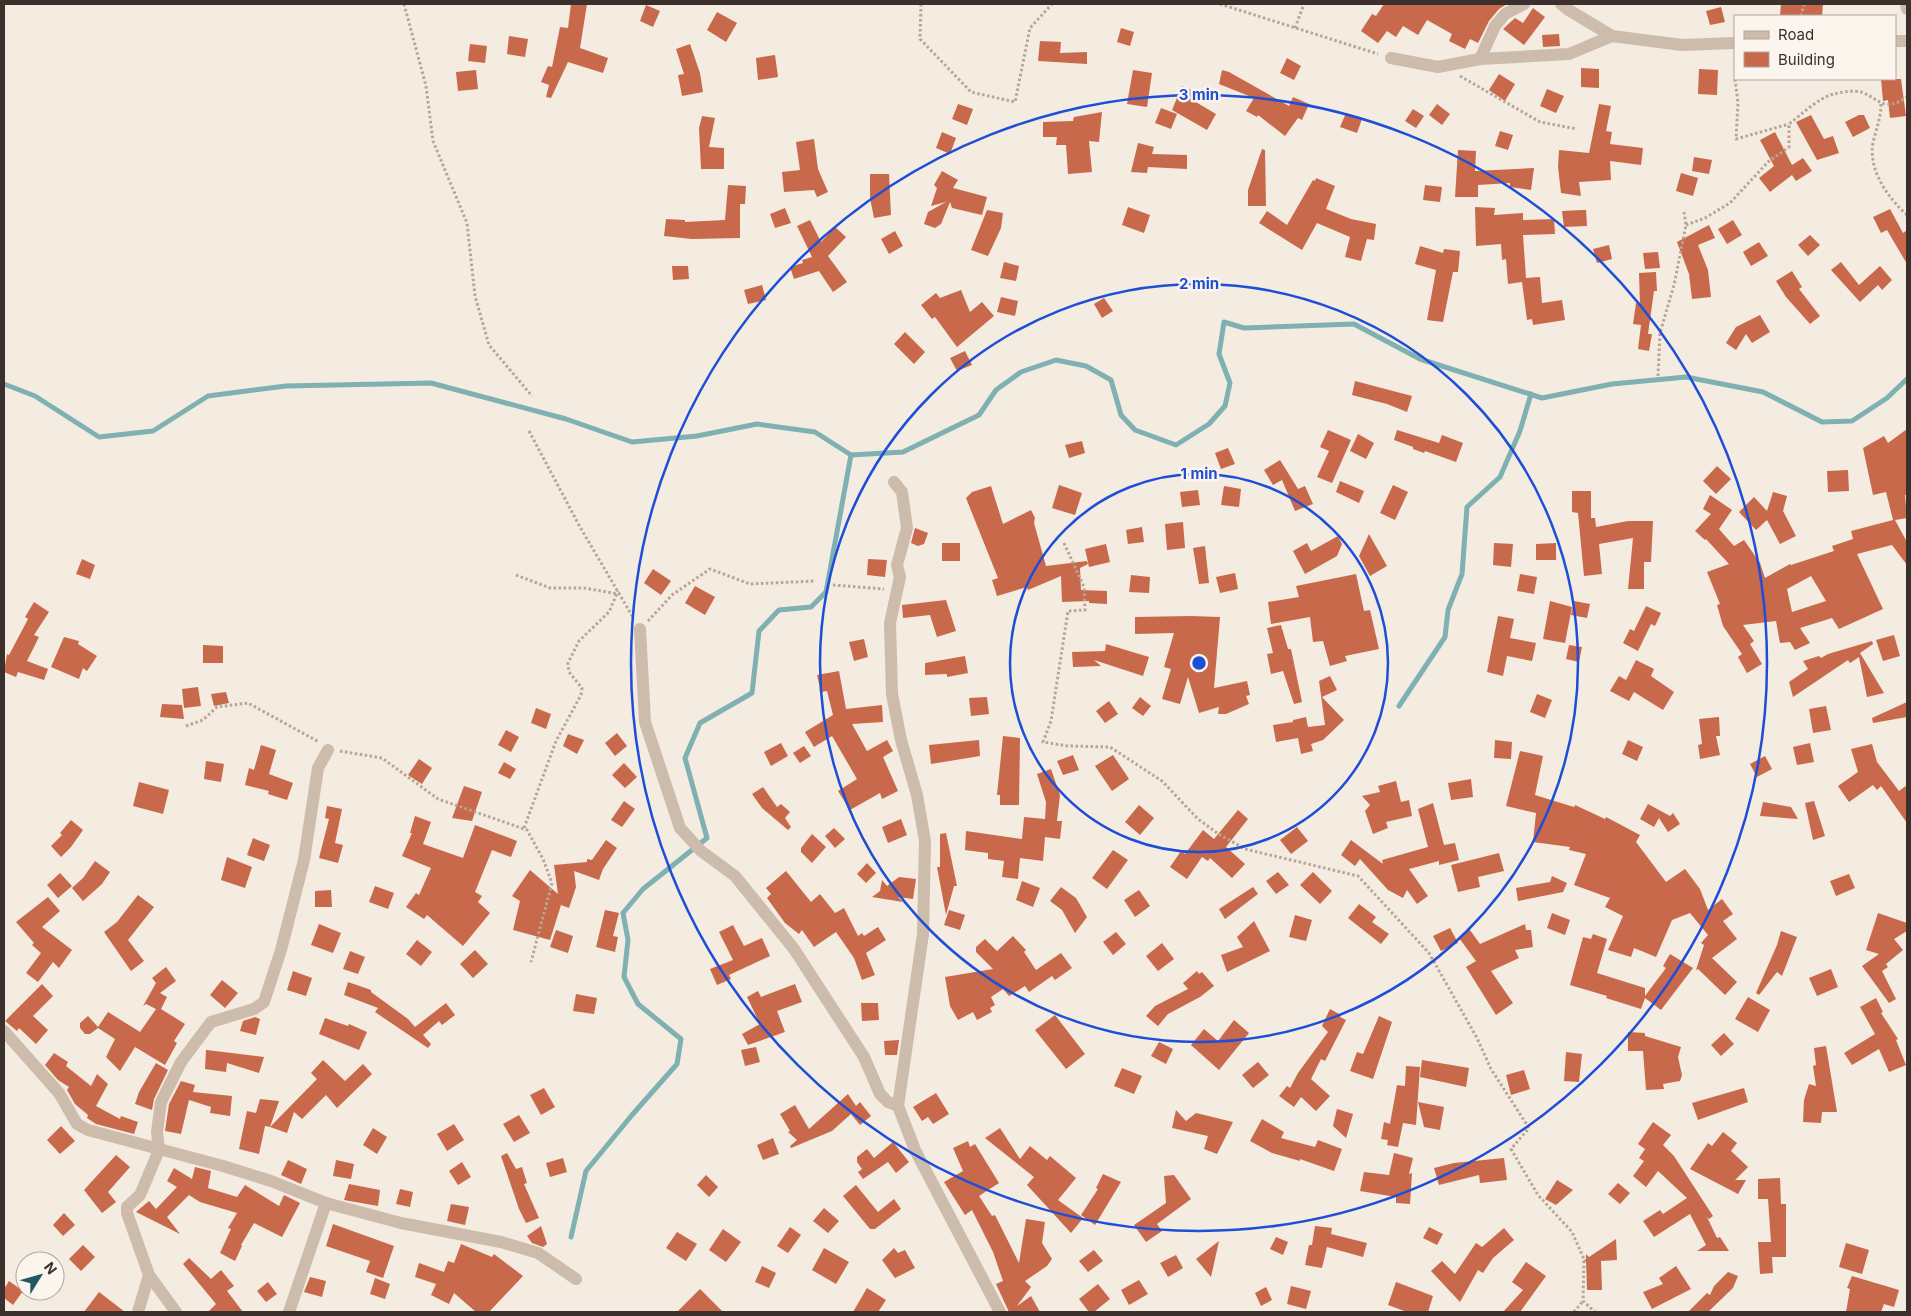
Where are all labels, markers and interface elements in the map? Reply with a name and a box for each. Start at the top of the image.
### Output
legend [1734,15,1896,80]
text: Road [1778,25,1814,44]
text: Building [1778,50,1835,69]
text: 3 min [1179,85,1219,104]
text: 2 min [1179,274,1219,293]
text: 1 min [1180,464,1218,483]
centre of rings [1190,654,1208,672]
north arrow [15,1251,65,1301]
text: N [41,1258,61,1277]

